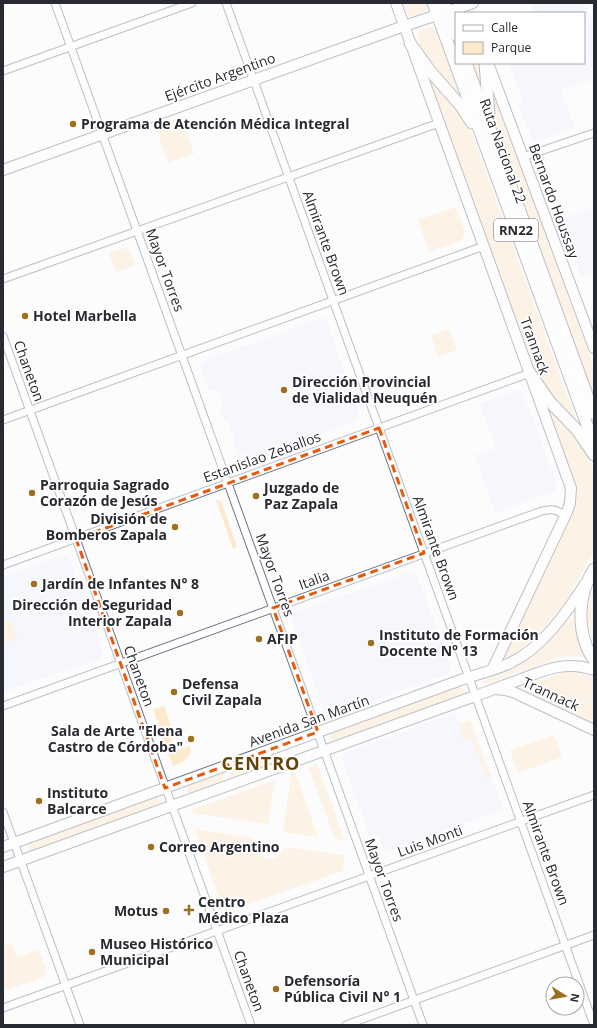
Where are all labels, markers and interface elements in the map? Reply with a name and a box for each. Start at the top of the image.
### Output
legend [455,12,585,64]
text: Calle [491,19,518,36]
text: Parque [491,39,531,56]
street label: Ejército Argentino [162,48,278,105]
street label: Ruta Nacional 22 [476,96,531,206]
place label: Programa de Atención Médica Integral [81,114,349,133]
marker: Programa de Atención Médica Integral [68,119,78,129]
street label: Bernardo Houssay [525,141,584,262]
street label: Almirante Brown [299,188,354,298]
road number: RN22 [494,219,538,241]
street label: Mayor Torres [142,226,189,314]
place label: Hotel Marbella [33,306,137,325]
marker: Hotel Marbella [20,311,30,321]
street label: Trannack [516,314,555,378]
street label: Chaneton [10,338,49,404]
place label: Dirección Provincial de Vialidad Neuquén [292,372,437,407]
marker: Dirección Provincial de Vialidad Neuquén [279,385,289,395]
street label: Estanislao Zeballos [200,426,324,487]
place label: Parroquia Sagrado Corazón de Jesús [40,475,170,510]
place label: Juzgado de Paz Zapala [262,478,339,513]
marker: Parroquia Sagrado Corazón de Jesús [27,488,37,498]
marker: Juzgado de Paz Zapala [251,491,261,501]
street label: Almirante Brown [409,493,464,603]
place label: División de Bomberos Zapala [46,509,167,544]
marker: División de Bomberos Zapala [170,522,180,532]
street label: Mayor Torres [252,531,299,619]
street label: Italia [296,565,332,594]
place label: Jardín de Infantes N° 8 [40,574,199,593]
marker: Jardín de Infantes N° 8 [29,579,39,589]
place label: Dirección de Seguridad Interior Zapala [12,595,172,630]
marker: Dirección de Seguridad Interior Zapala [175,608,185,618]
place label: Instituto de Formación Docente N° 13 [379,625,539,660]
place label: AFIP [267,629,298,648]
marker: AFIP [254,634,264,644]
marker: Instituto de Formación Docente N° 13 [366,638,376,648]
street label: Chaneton [120,643,159,709]
street label: Trannack [520,672,583,715]
place label: Defensa Civil Zapala [182,674,262,709]
marker: Defensa Civil Zapala [169,687,179,697]
street label: Avenida San Martín [246,690,372,751]
place label: Sala de Arte "Elena Castro de Córdoba" [48,721,183,756]
marker: Sala de Arte "Elena Castro de Córdoba" [186,734,196,744]
district label: CENTRO [222,751,300,775]
place label: Instituto Balcarce [47,783,109,818]
marker: Instituto Balcarce [34,796,44,806]
street label: Almirante Brown [519,798,574,908]
street label: Luis Monti [395,820,465,861]
street label: Mayor Torres [361,836,408,924]
place label: Correo Argentino [159,837,280,856]
marker: Correo Argentino [146,842,156,852]
place label: Centro Médico Plaza [198,892,289,927]
place label: Motus [114,901,158,920]
marker: Centro Médico Plaza [183,904,195,916]
marker: Motus [161,906,171,916]
place label: Museo Histórico Municipal [100,934,213,969]
marker: Museo Histórico Municipal [87,947,97,957]
street label: Chaneton [230,948,269,1014]
place label: Defensoría Pública Civil N° 1 [284,971,401,1006]
north arrow [545,976,585,1016]
marker: Defensoría Pública Civil N° 1 [271,984,281,994]
text: N [567,992,584,1004]

